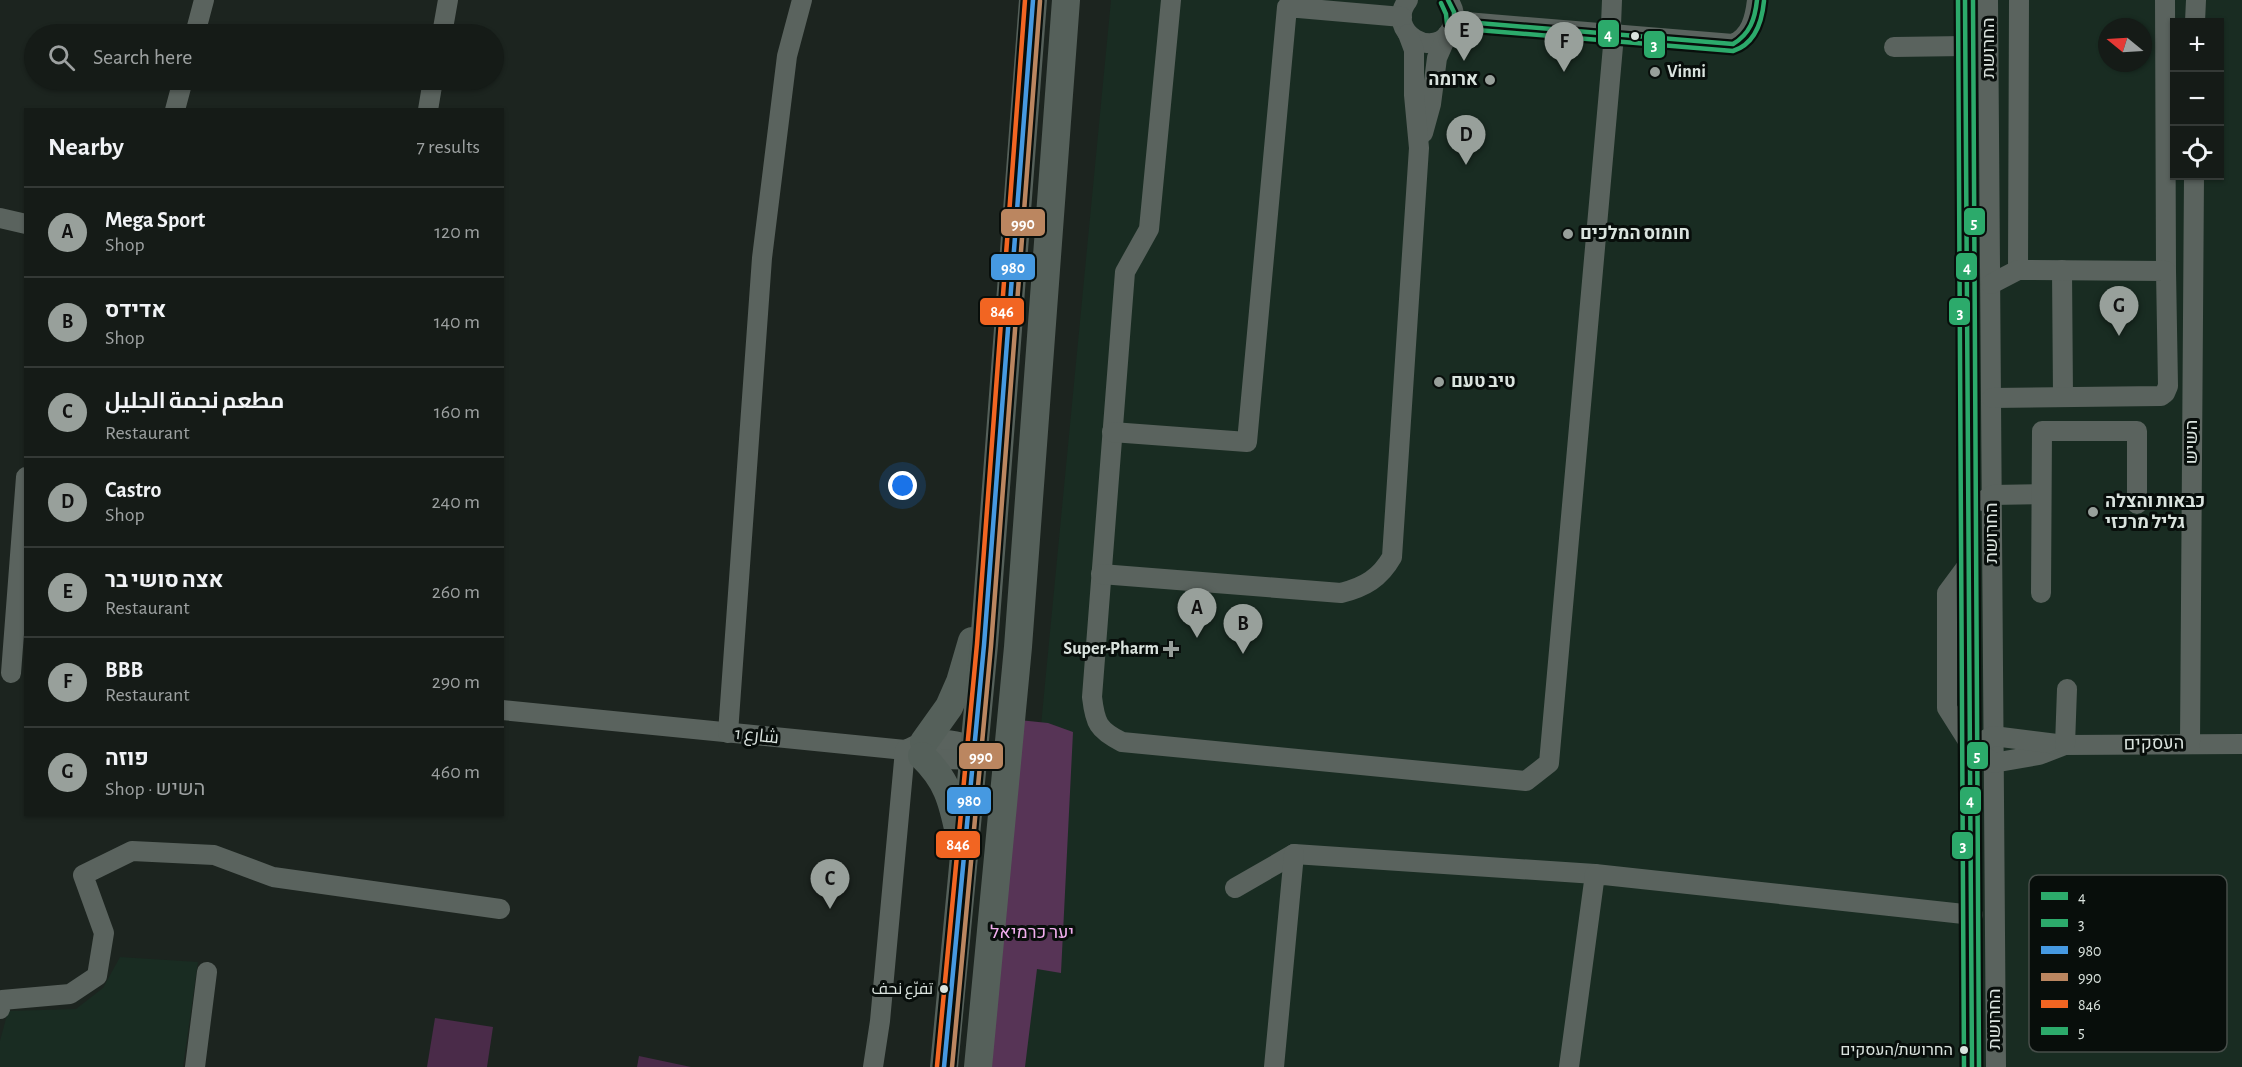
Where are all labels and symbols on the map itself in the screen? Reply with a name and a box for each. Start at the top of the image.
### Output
pin: E [1444,11,1484,61]
street label: החרושת [1980,17,1998,79]
north arrow [2098,18,2152,72]
line badge: 4 [1597,19,1620,48]
pin: F [1544,22,1584,72]
text: 4 [1604,27,1612,43]
unlabelled marker [1629,30,1641,42]
line badge: 3 [1643,30,1666,59]
text: 3 [1651,37,1658,53]
place label: Vinni [1667,63,1706,81]
marker: Vinni [1648,65,1662,79]
place label: ארומה [1428,71,1478,89]
marker: ארומה [1483,73,1497,87]
pin: D [1446,116,1486,165]
line badge: 5 [1963,207,1986,236]
line badge: 990 [1000,208,1046,237]
text: 5 [1971,215,1978,231]
text: 990 [1011,216,1035,232]
place label: חומוס המלכים [1580,225,1690,243]
marker: חומוס המלכים [1561,227,1575,241]
line badge: 4 [1955,252,1978,281]
line badge: 980 [990,253,1036,281]
text: 980 [1001,260,1025,276]
text: 4 [1963,260,1971,276]
pin: G [2100,286,2138,336]
line badge: 846 [979,297,1025,326]
line badge: 3 [1948,297,1971,326]
text: 846 [990,304,1014,320]
text: 3 [1957,305,1964,321]
place label: טיב טעם [1451,373,1516,391]
marker: טיב טעם [1432,375,1446,389]
street label: השיש [2183,420,2201,464]
your location [888,471,917,500]
place label: כבאות והצלה גליל מרכזי [2105,493,2205,532]
street label: החרושת [1983,502,2001,564]
marker: כבאות והצלה גליל מרכזי [2086,505,2100,519]
pin: A [1178,588,1216,638]
pin: B [1224,604,1262,654]
place label: Super-Pharm [1063,640,1159,658]
marker: Super-Pharm [1164,642,1178,656]
street label: شارع 1 [734,724,780,749]
street label: העסקים [2124,734,2184,754]
line badge: 5 [1966,741,1989,770]
line badge: 990 [958,742,1004,770]
text: 5 [1974,748,1981,764]
text: 990 [969,749,993,765]
line badge: 980 [946,786,992,815]
line badge: 4 [1959,786,1982,815]
text: 980 [957,793,981,809]
text: 4 [1966,793,1974,809]
line badge: 846 [935,830,981,859]
line badge: 3 [1951,831,1974,860]
text: 846 [946,837,970,853]
text: 3 [1960,838,1967,854]
pin: C [810,860,850,909]
legend [2029,875,2227,1052]
text: 4 [2078,889,2086,905]
text: 3 [2078,916,2085,932]
park label: יער כרמיאל [990,924,1074,942]
text: 980 [2078,943,2102,959]
text: 990 [2078,970,2102,986]
place label: تفرّع نحف [871,981,934,1000]
marker: تفرّع نحف [938,983,950,995]
street label: החרושת [1986,988,2004,1050]
text: 846 [2078,997,2101,1013]
text: 5 [2078,1024,2085,1040]
place label: החרושת/העסקים [1840,1042,1953,1058]
marker: החרושת/העסקים [1958,1044,1970,1056]

